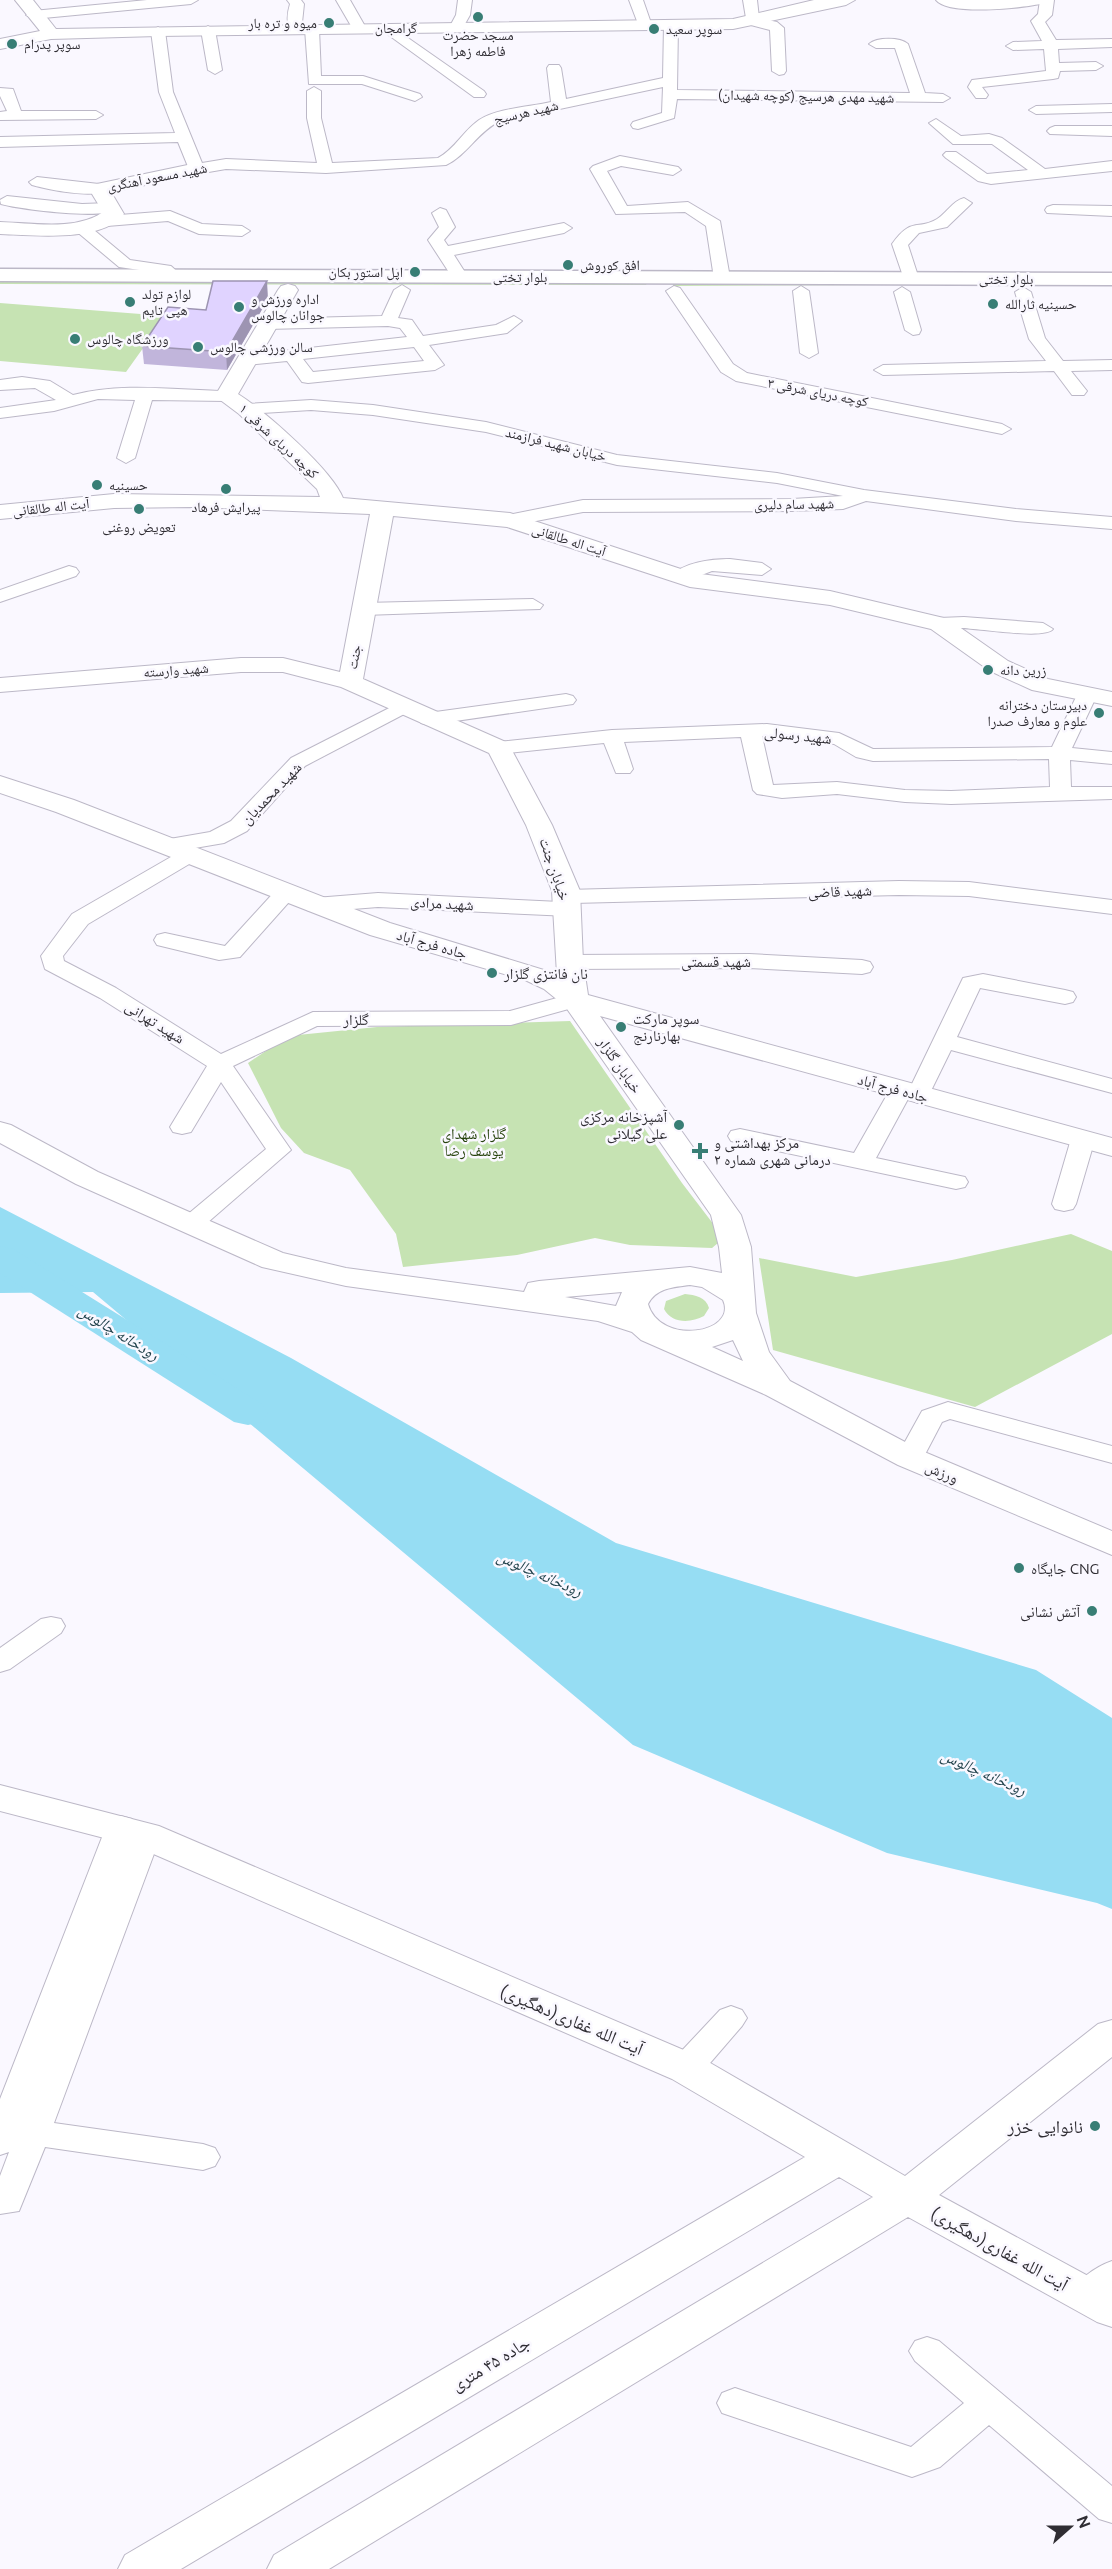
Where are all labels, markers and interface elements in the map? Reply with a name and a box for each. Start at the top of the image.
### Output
marker: مسجد حضرت فاطمه زهرا [471,10,485,24]
place label: میوه و تره بار [247,15,317,32]
marker: میوه و تره بار [322,16,336,30]
street label: گرامجان [375,20,417,37]
place label: سوپر سعید [666,21,722,38]
marker: سوپر سعید [647,22,661,36]
place label: مسجد حضرت فاطمه زهرا [442,27,514,60]
place label: سوپر پدرام [24,36,80,54]
marker: سوپر پدرام [5,37,19,51]
street label: شهید مهدی هرسیج (کوچه شهیدان) [718,86,894,108]
street label: شهید هرسیج [492,97,560,129]
street label: شهید مسعود آهنگری [106,159,209,196]
place label: افق کوروش [580,257,640,275]
marker: افق کوروش [561,258,575,272]
place label: اپل استور بکان [329,264,403,281]
marker: اپل استور بکان [408,265,422,279]
street label: بلوار تختی [493,269,547,286]
street label: بلوار تختی [979,271,1033,288]
place label: لوازم تولد هپی تایم [142,286,191,320]
place label: اداره ورزش و جوانان چالوس [251,291,325,324]
marker: لوازم تولد هپی تایم [123,295,137,309]
place label: حسینیه ثارالله [1005,296,1077,313]
marker: حسینیه ثارالله [986,297,1000,311]
marker: اداره ورزش و جوانان چالوس [232,300,246,314]
place label: ورزشگاه چالوس [87,331,169,348]
marker: ورزشگاه چالوس [68,332,82,346]
place label: سالن ورزشی چالوس [210,339,313,356]
marker: سالن ورزشی چالوس [191,340,205,354]
street label: کوچه دریای شرقی ۳ [766,374,870,411]
street label: کوچه دریای شرقی ۱ [236,400,322,483]
street label: خیابان شهید فرازمند [504,424,608,465]
place label: حسینیه [109,477,148,493]
marker: حسینیه [90,478,104,492]
marker: پیرایش فرهاد [219,482,233,496]
street label: آیت اله طالقانی [12,495,91,520]
street label: شهید سام دلیری [754,495,834,515]
place label: پیرایش فرهاد [191,499,261,516]
marker: تعویض روغنی [132,502,146,516]
place label: تعویض روغنی [102,519,176,536]
street label: آیت اله طالقانی [530,521,608,561]
street label: جنت [344,643,364,671]
street label: شهید وارسته [143,660,209,681]
place label: زرین دانه [1000,662,1046,679]
marker: زرین دانه [981,663,995,677]
place label: دبیرستان دخترانه علوم و معارف صدرا [988,697,1087,731]
marker: دبیرستان دخترانه علوم و معارف صدرا [1092,706,1106,720]
street label: شهید رسولی [763,723,833,749]
street label: شهید محمدیان [237,758,306,829]
street label: خیابان جنت [534,835,574,904]
street label: شهید قاضی [808,881,872,903]
street label: شهید مرادی [410,893,474,915]
street label: جاده فرج آباد [394,926,469,964]
street label: شهید قسمتی [681,953,751,972]
place label: نان فانتزی گلزار [503,965,588,984]
marker: نان فانتزی گلزار [485,966,499,980]
street label: شهید تهرانی [121,997,188,1049]
place label: سوپر مارکت بهارنارنج [633,1010,700,1046]
street label: گلزار [342,1011,369,1029]
marker: سوپر مارکت بهارنارنج [614,1020,628,1034]
street label: خیابان گلزار [592,1033,646,1098]
street label: جاده فرج آباد [855,1070,930,1108]
place label: آشپزخانه مرکزی علی گیلانی [580,1108,668,1144]
marker: آشپزخانه مرکزی علی گیلانی [672,1118,686,1132]
park label: گلزار شهدای یوسف رضا [442,1125,506,1160]
place label: مرکز بهداشتی و درمانی شهری شماره ۲ [714,1134,831,1170]
marker: مرکز بهداشتی و درمانی شهری شماره ۲ [691,1142,709,1160]
water label: رودخانه چالوس [75,1300,162,1365]
street label: ورزش [922,1458,961,1488]
water label: رودخانه چالوس [494,1546,585,1602]
place label: جایگاه CNG [1031,1560,1100,1577]
marker: جایگاه CNG [1012,1561,1026,1575]
place label: آتش نشانی [1020,1603,1081,1622]
marker: آتش نشانی [1085,1604,1099,1618]
water label: رودخانه چالوس [938,1745,1029,1801]
street label: آیت الله غفاری(دهگیری) [497,1980,647,2060]
place label: نانوایی خزر [1007,2116,1083,2138]
marker: نانوایی خزر [1088,2119,1102,2133]
street label: آیت الله غفاری(دهگیری) [927,2202,1072,2296]
street label: جاده ۴۵ متری [447,2332,534,2396]
north arrow [1040,2497,1100,2557]
text: N [1073,2513,1095,2530]

